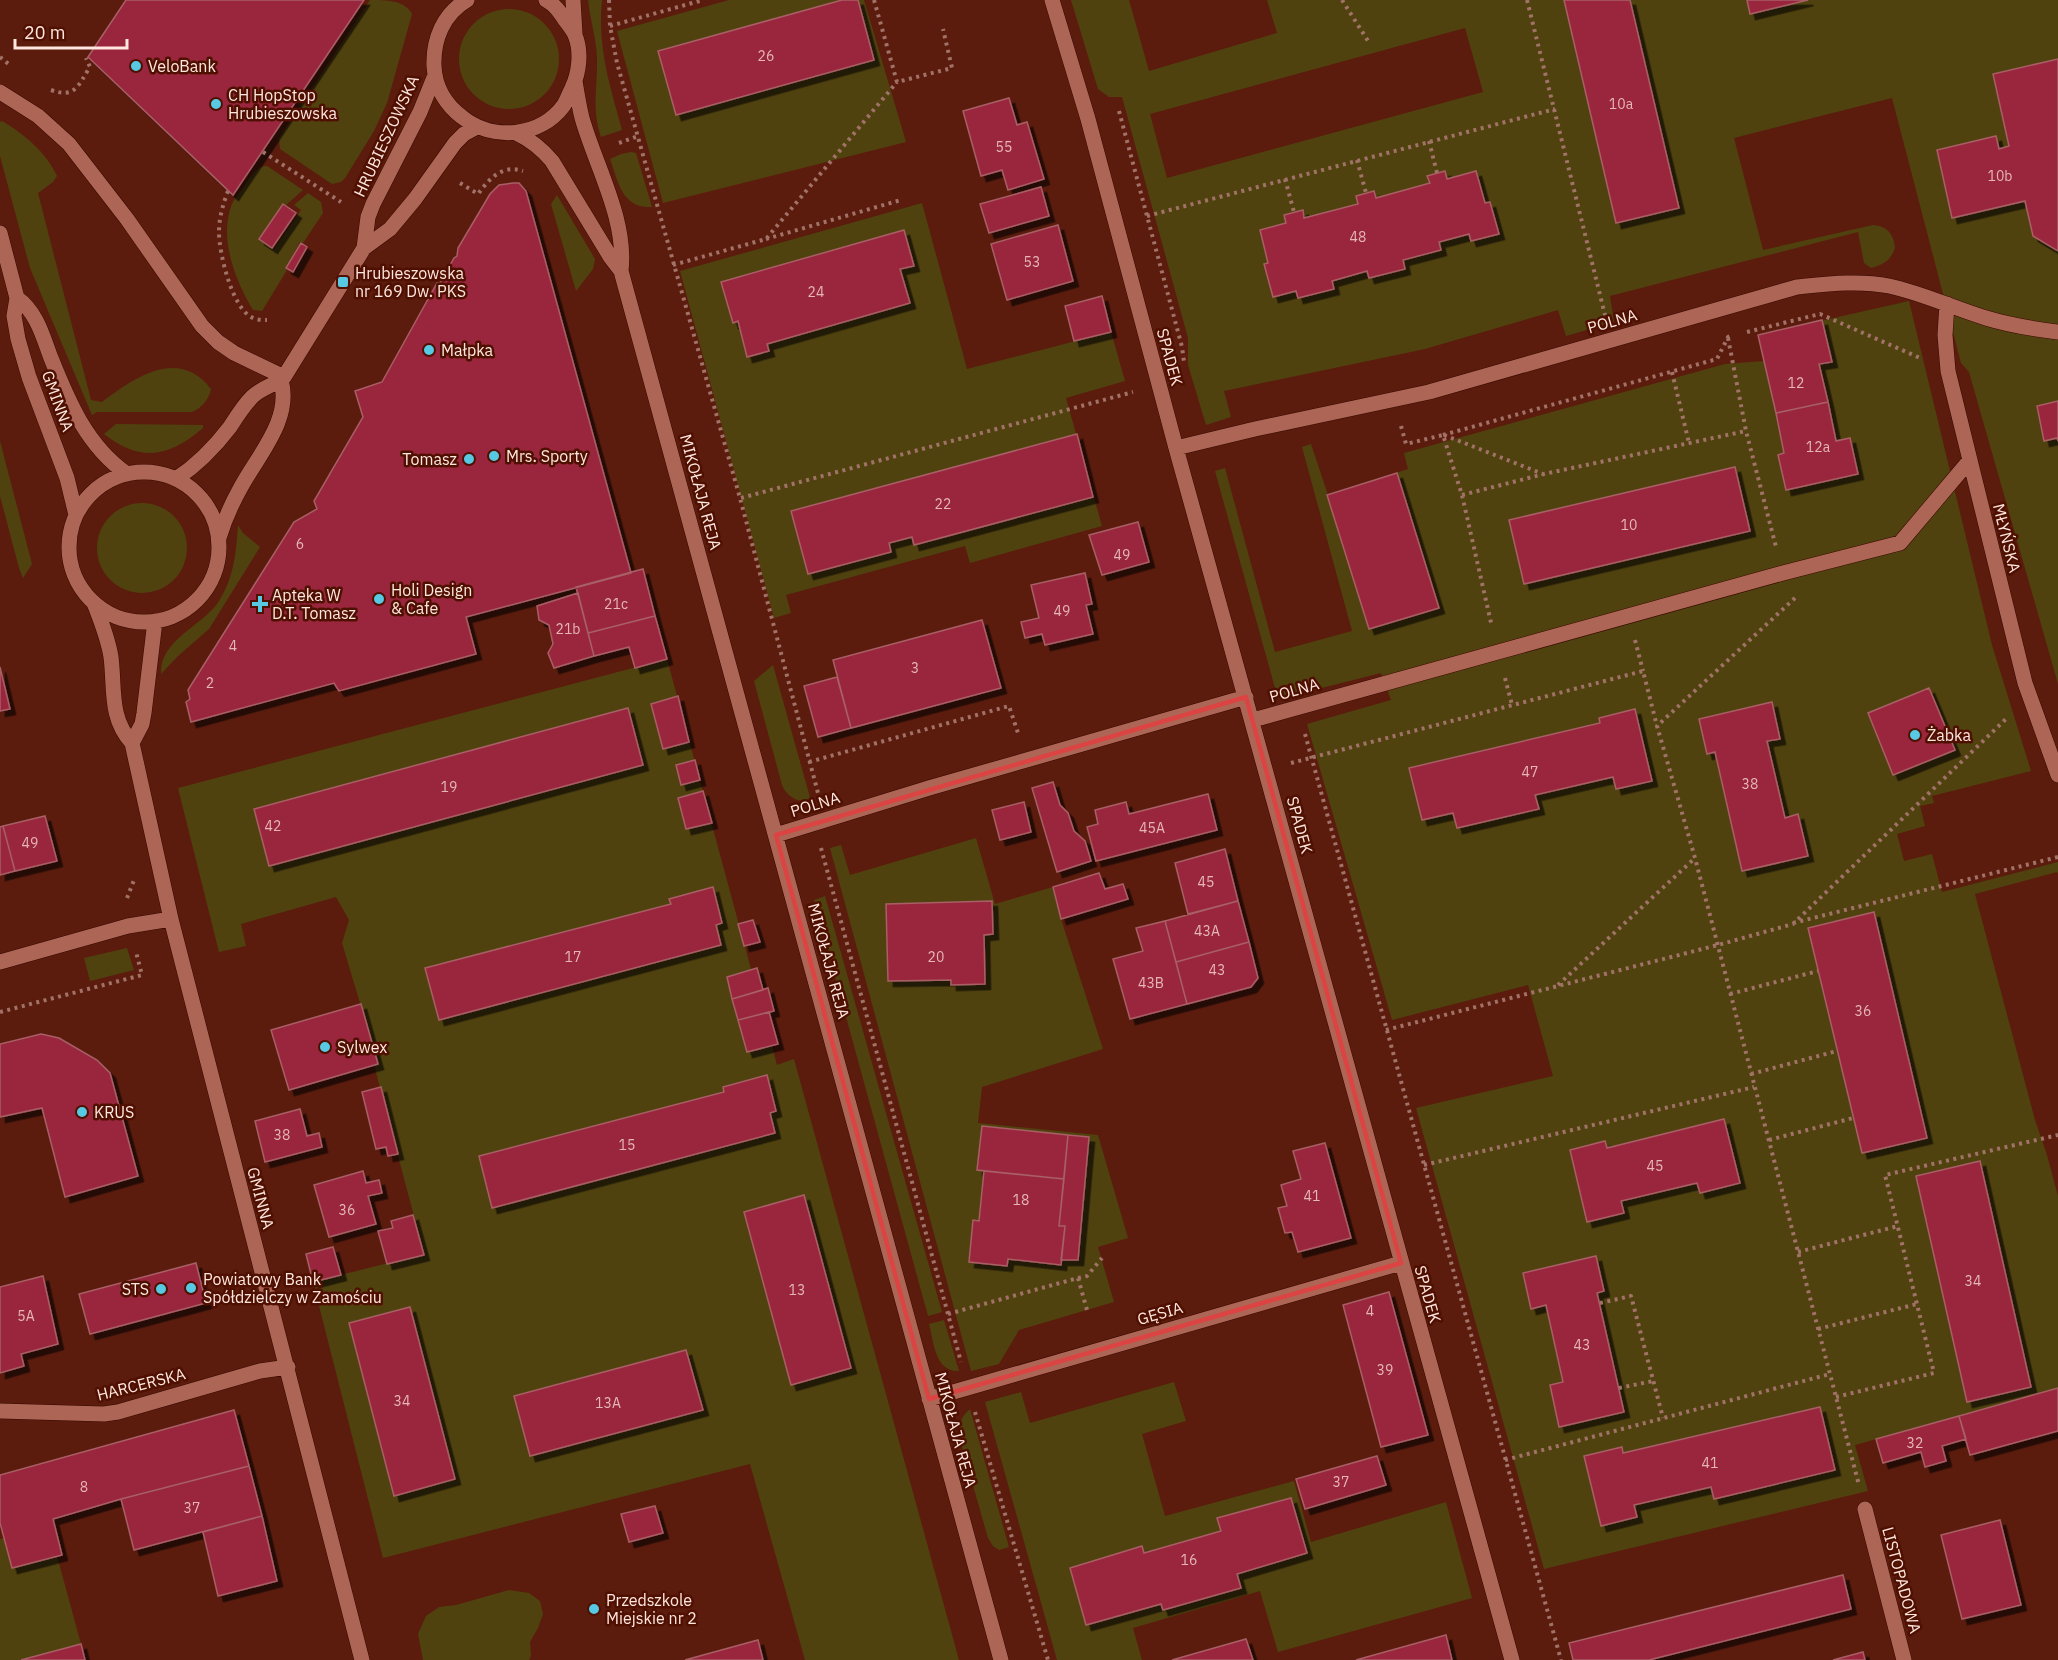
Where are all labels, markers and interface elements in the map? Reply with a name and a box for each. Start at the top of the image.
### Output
scale bar [15,12,128,50]
text: 20 m [24,21,66,44]
house number: 26 [758,47,774,65]
place label: VeloBank [148,56,216,76]
marker: VeloBank [129,59,143,73]
street label: HRUBIESZOWSKA [349,72,423,200]
place label: CH HopStop Hrubieszowska [228,85,338,123]
house number: 10a [1609,95,1634,113]
marker: CH HopStop Hrubieszowska [209,97,223,111]
house number: 55 [996,138,1012,156]
house number: 10b [1988,167,2012,185]
house number: 48 [1350,228,1366,246]
house number: 53 [1024,253,1040,271]
place label: Hrubieszowska nr 169 Dw. PKS [355,263,466,301]
marker: Hrubieszowska nr 169 Dw. PKS [336,275,350,289]
house number: 24 [808,283,824,301]
street label: POLNA [1585,304,1639,338]
street label: SPADEK [1153,326,1187,388]
place label: Małpka [441,340,494,360]
marker: Małpka [422,343,436,357]
street label: GMINNA [38,368,78,434]
house number: 12 [1788,374,1804,392]
street label: MIKOŁAJA REJA [676,432,726,552]
house number: 12a [1806,438,1831,456]
place label: Mrs. Sporty [506,446,588,466]
place label: Tomasz [402,449,457,469]
marker: Mrs. Sporty [487,449,501,463]
marker: Tomasz [462,452,476,466]
house number: 22 [935,495,951,513]
street label: MŁYŃSKA [1989,501,2026,575]
house number: 10 [1621,516,1637,534]
house number: 6 [296,535,304,553]
house number: 49 [1114,546,1130,564]
place label: Holi Design & Cafe [391,580,472,618]
place label: Apteka W D.T. Tomasz [272,585,356,623]
marker: Holi Design & Cafe [372,592,386,606]
house number: 21c [604,595,628,613]
marker: Apteka W D.T. Tomasz [253,597,267,611]
house number: 49 [1054,602,1070,620]
house number: 21b [556,620,580,638]
house number: 4 [229,637,237,655]
house number: 3 [911,659,919,677]
street label: POLNA [1267,673,1321,707]
house number: 2 [206,674,214,692]
place label: Żabka [1927,725,1971,745]
marker: Żabka [1908,728,1922,742]
house number: 47 [1522,763,1538,781]
house number: 38 [1742,775,1758,793]
house number: 19 [441,778,457,796]
street label: POLNA [788,787,842,821]
street label: SPADEK [1283,794,1317,856]
house number: 42 [265,817,281,835]
house number: 45A [1139,819,1165,837]
house number: 49 [22,834,38,852]
house number: 45 [1198,873,1214,891]
street label: MIKOŁAJA REJA [804,901,854,1021]
house number: 43A [1194,922,1220,940]
house number: 17 [565,948,581,966]
house number: 20 [928,948,944,966]
house number: 43 [1209,961,1225,979]
house number: 43B [1138,974,1164,992]
house number: 36 [1855,1002,1871,1020]
place label: Sylwex [337,1037,387,1057]
marker: Sylwex [318,1040,332,1054]
place label: KRUS [94,1102,134,1122]
marker: KRUS [75,1105,89,1119]
house number: 38 [274,1126,290,1144]
house number: 15 [619,1136,635,1154]
house number: 45 [1647,1157,1663,1175]
street label: GMINNA [243,1165,279,1231]
house number: 41 [1304,1187,1320,1205]
house number: 18 [1013,1191,1029,1209]
house number: 36 [339,1201,355,1219]
street label: SPADEK [1410,1263,1446,1325]
place label: Powiatowy Bank Spółdzielczy w Zamościu [203,1269,382,1307]
house number: 34 [1965,1272,1981,1290]
place label: STS [122,1279,149,1299]
marker: Powiatowy Bank Spółdzielczy w Zamościu [184,1281,198,1295]
house number: 13 [789,1281,805,1299]
marker: STS [154,1282,168,1296]
street label: GĘSIA [1135,1297,1185,1329]
house number: 4 [1366,1302,1374,1320]
house number: 5A [17,1307,35,1325]
house number: 43 [1574,1336,1590,1354]
house number: 39 [1377,1361,1393,1379]
street label: HARCERSKA [95,1363,187,1405]
street label: MIKOŁAJA REJA [931,1370,981,1490]
house number: 34 [394,1392,410,1410]
house number: 13A [595,1394,621,1412]
house number: 32 [1907,1434,1923,1452]
house number: 41 [1702,1454,1718,1472]
house number: 37 [1333,1473,1349,1491]
house number: 8 [80,1478,88,1496]
house number: 37 [184,1499,200,1517]
street label: LISTOPADOWA [1878,1525,1926,1635]
house number: 16 [1181,1551,1197,1569]
place label: Przedszkole Miejskie nr 2 [606,1590,697,1628]
marker: Przedszkole Miejskie nr 2 [587,1602,601,1616]

